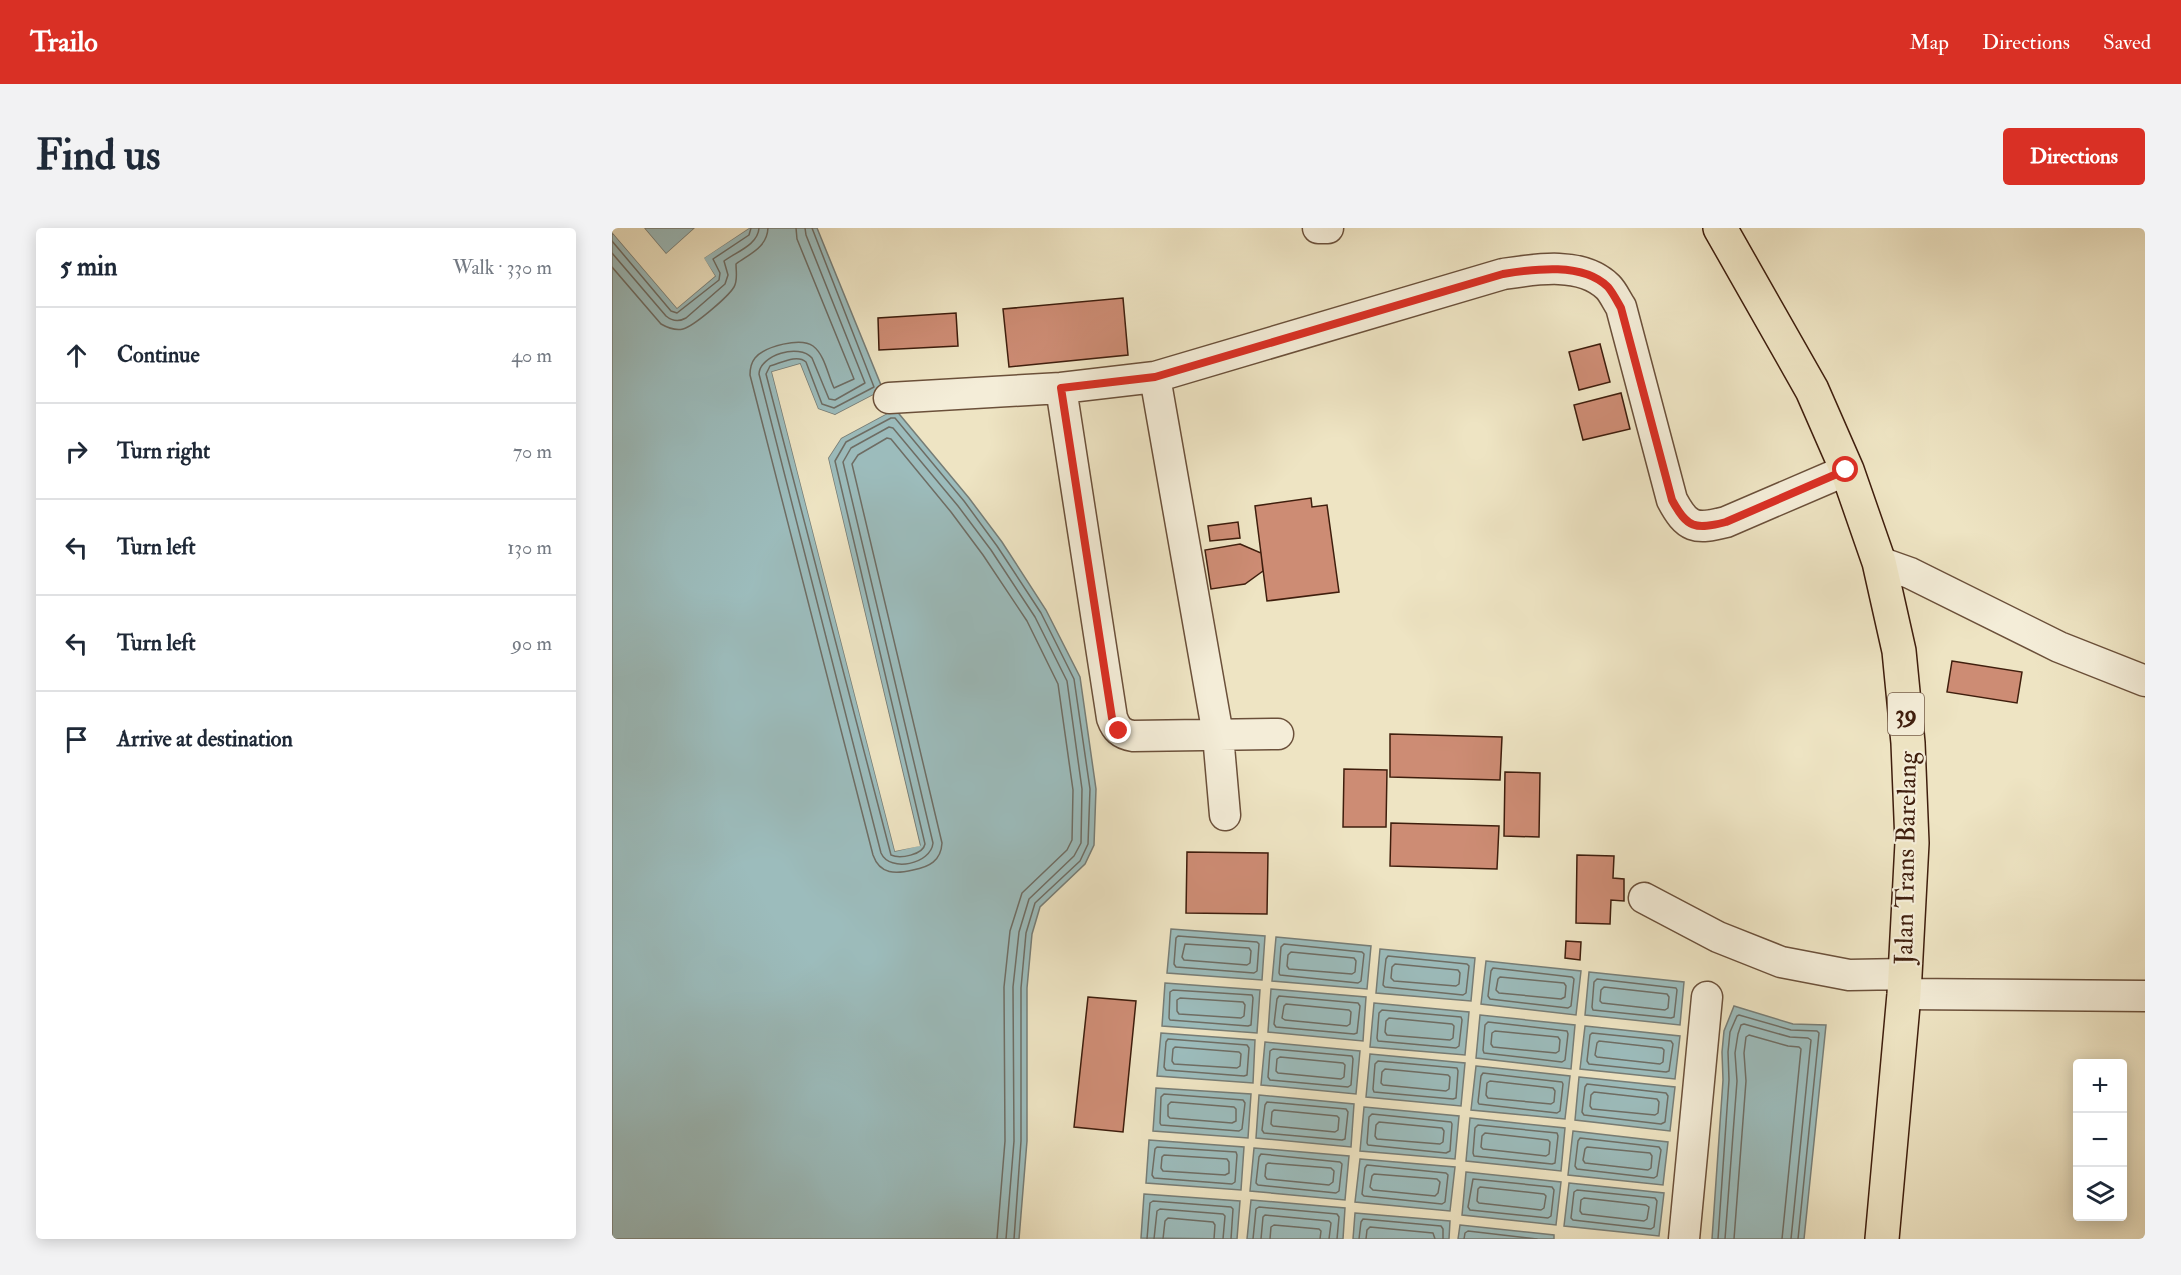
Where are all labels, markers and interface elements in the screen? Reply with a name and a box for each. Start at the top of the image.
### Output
text: Trailo [30,25,98,60]
text: Map [1909,29,1949,56]
text: Directions [1982,29,2070,56]
text: Saved [2103,29,2151,56]
button: Directions [2003,128,2145,185]
text: Find us [36,130,160,182]
text: 5 min [60,251,117,283]
text: Walk · 330 m [453,255,552,280]
icon: ahead [60,339,93,372]
text: Continue [117,341,200,369]
text: 40 m [511,343,552,368]
icon: right [60,435,93,468]
text: Turn right [117,437,210,465]
text: 70 m [513,439,552,464]
route start [1832,456,1858,482]
icon: left [60,531,93,564]
text: Turn left [117,533,196,561]
text: 130 m [507,535,552,560]
icon: left [60,627,93,660]
text: Turn left [117,629,196,657]
text: 90 m [512,631,552,656]
road number: 39 [1888,693,1924,735]
route end [1105,717,1131,743]
icon: arrive [60,723,93,756]
text: Arrive at destination [117,725,293,753]
street label: Jalan Trans Barelang [1888,750,1924,966]
map controls [2073,1059,2127,1221]
button: + [2073,1059,2127,1113]
button: − [2073,1113,2127,1167]
button: layers [2073,1167,2127,1221]

